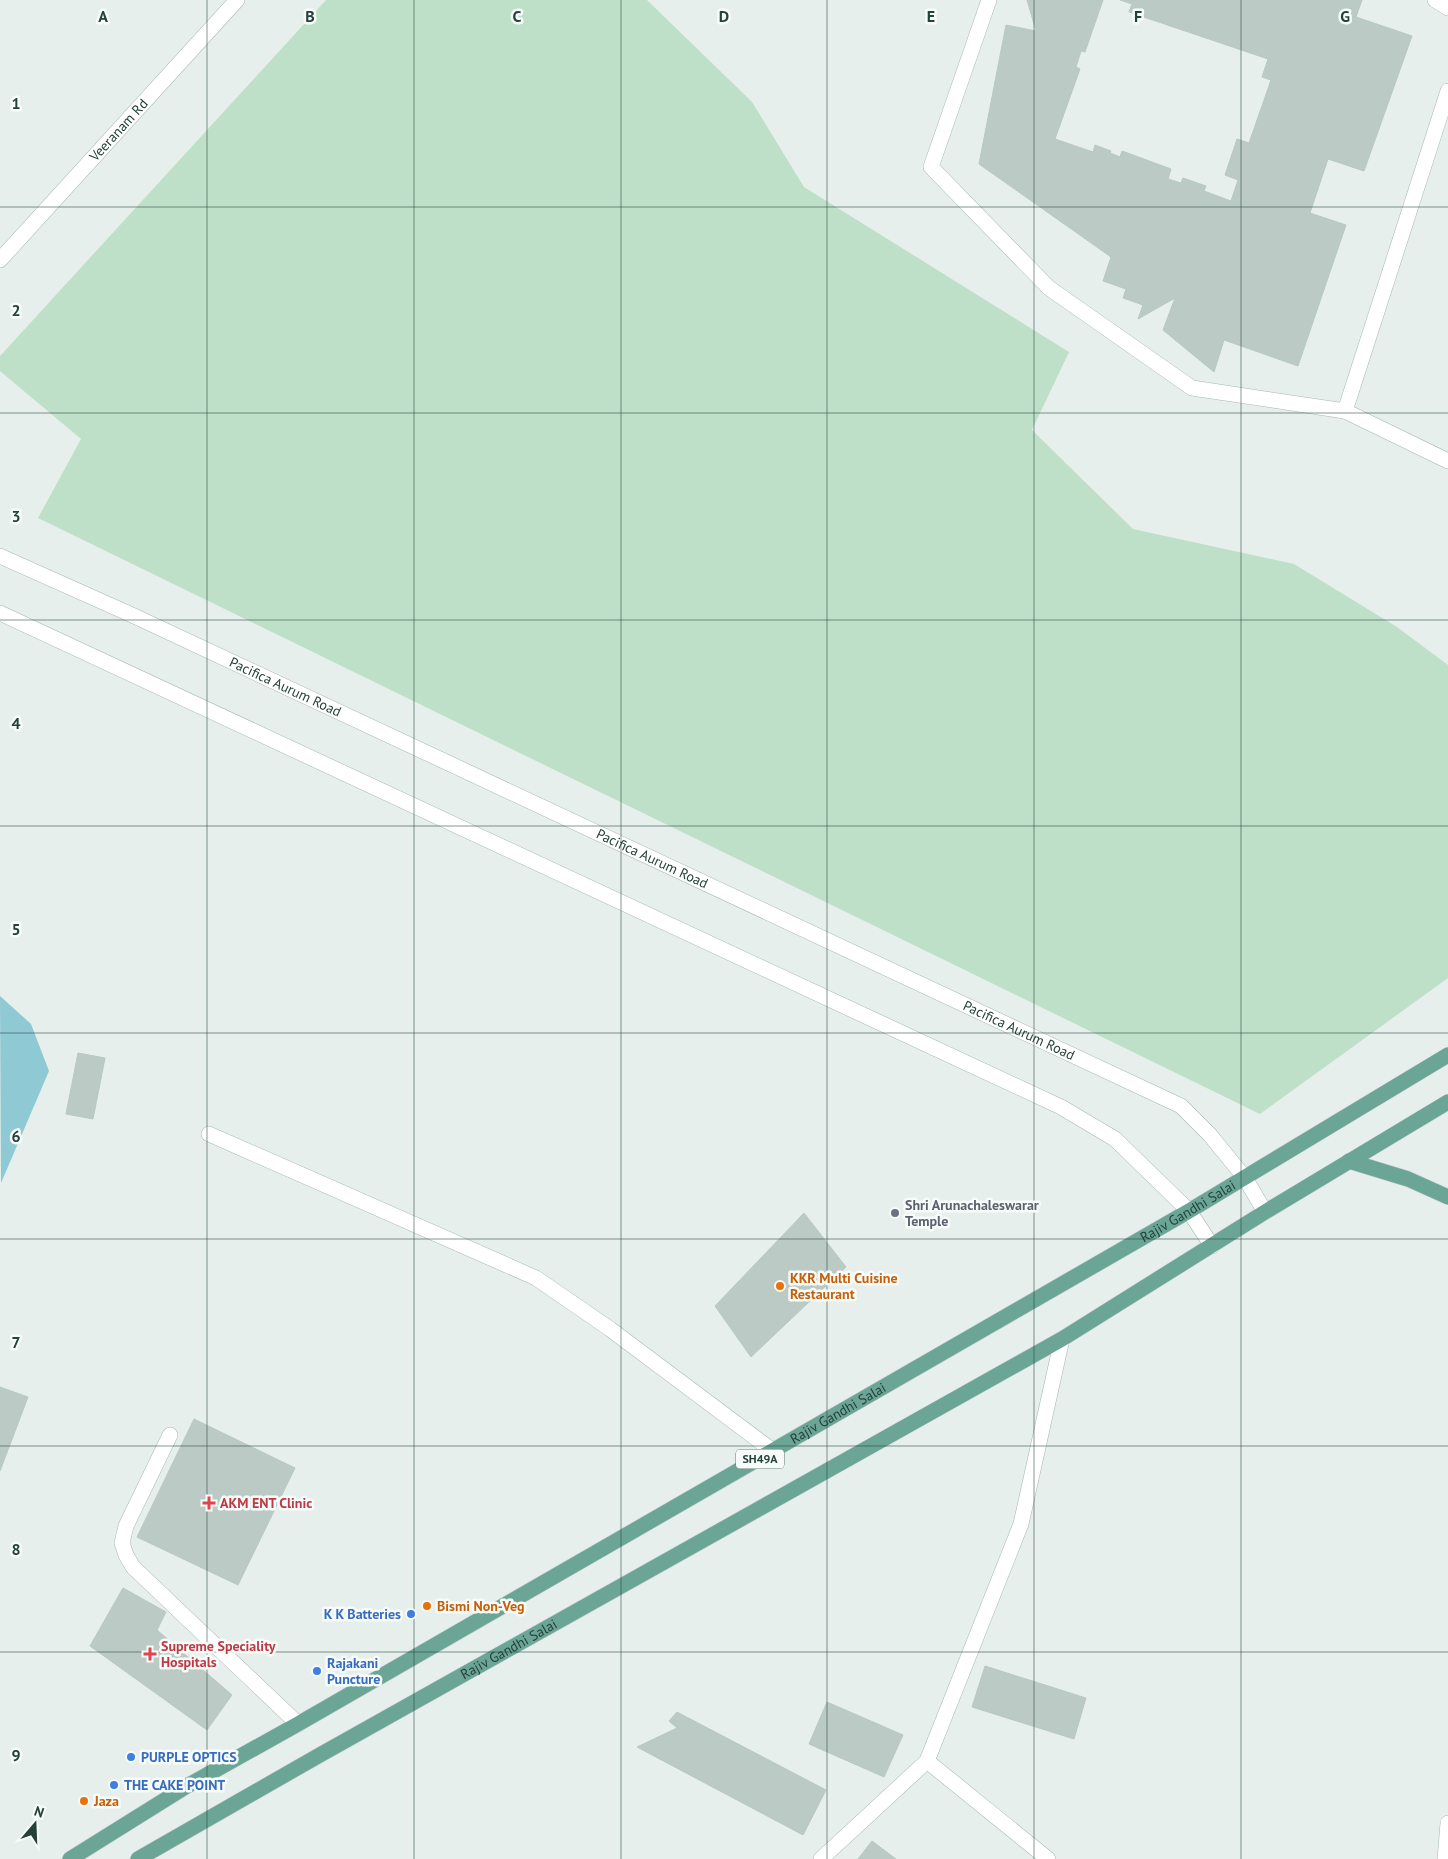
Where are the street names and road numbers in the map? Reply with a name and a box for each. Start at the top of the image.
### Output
street label: Veeranam Rd [85,95,152,166]
street label: Pacifica Aurum Road [227,653,344,721]
street label: Pacifica Aurum Road [593,825,711,892]
street label: Pacifica Aurum Road [960,996,1078,1064]
street label: Rajiv Gandhi Salai [1137,1176,1239,1246]
street label: Rajiv Gandhi Salai [787,1378,889,1448]
road number: SH49A [736,1450,784,1468]
street label: Rajiv Gandhi Salai [457,1615,560,1683]

